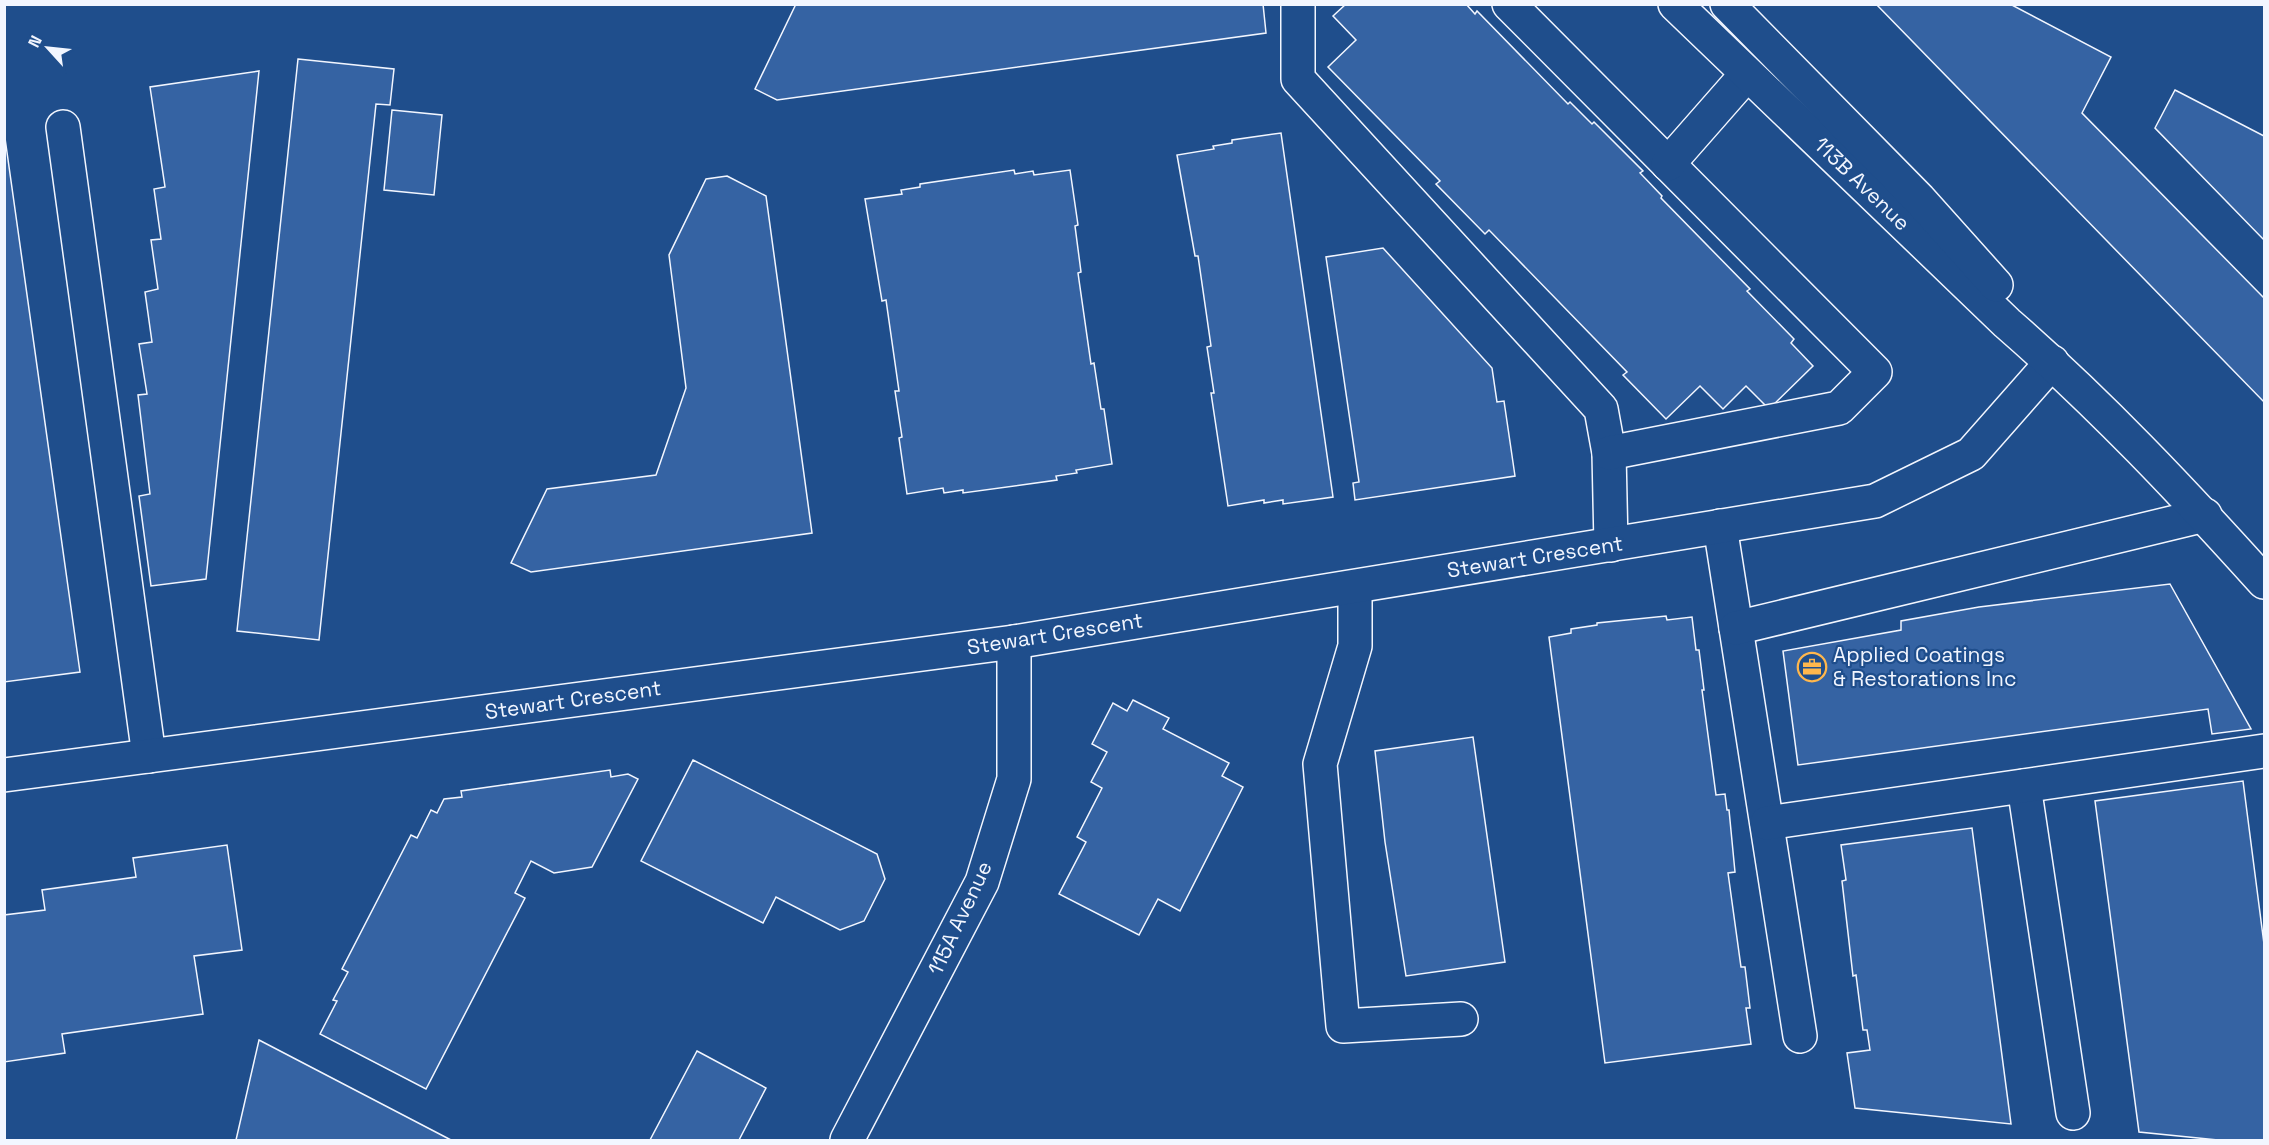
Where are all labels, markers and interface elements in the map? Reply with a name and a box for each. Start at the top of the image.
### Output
north arrow [18,18,78,78]
text: N [23,32,47,51]
street label: 113B Avenue [1809,131,1916,236]
street label: Stewart Crescent [1445,529,1625,584]
street label: Stewart Crescent [965,606,1145,661]
place label: Applied Coatings & Restorations Inc [1833,641,2017,692]
office icon: Applied Coatings & Restorations Inc [1796,651,1828,683]
street label: Stewart Crescent [483,674,663,725]
street label: 115A Avenue [921,857,998,979]

